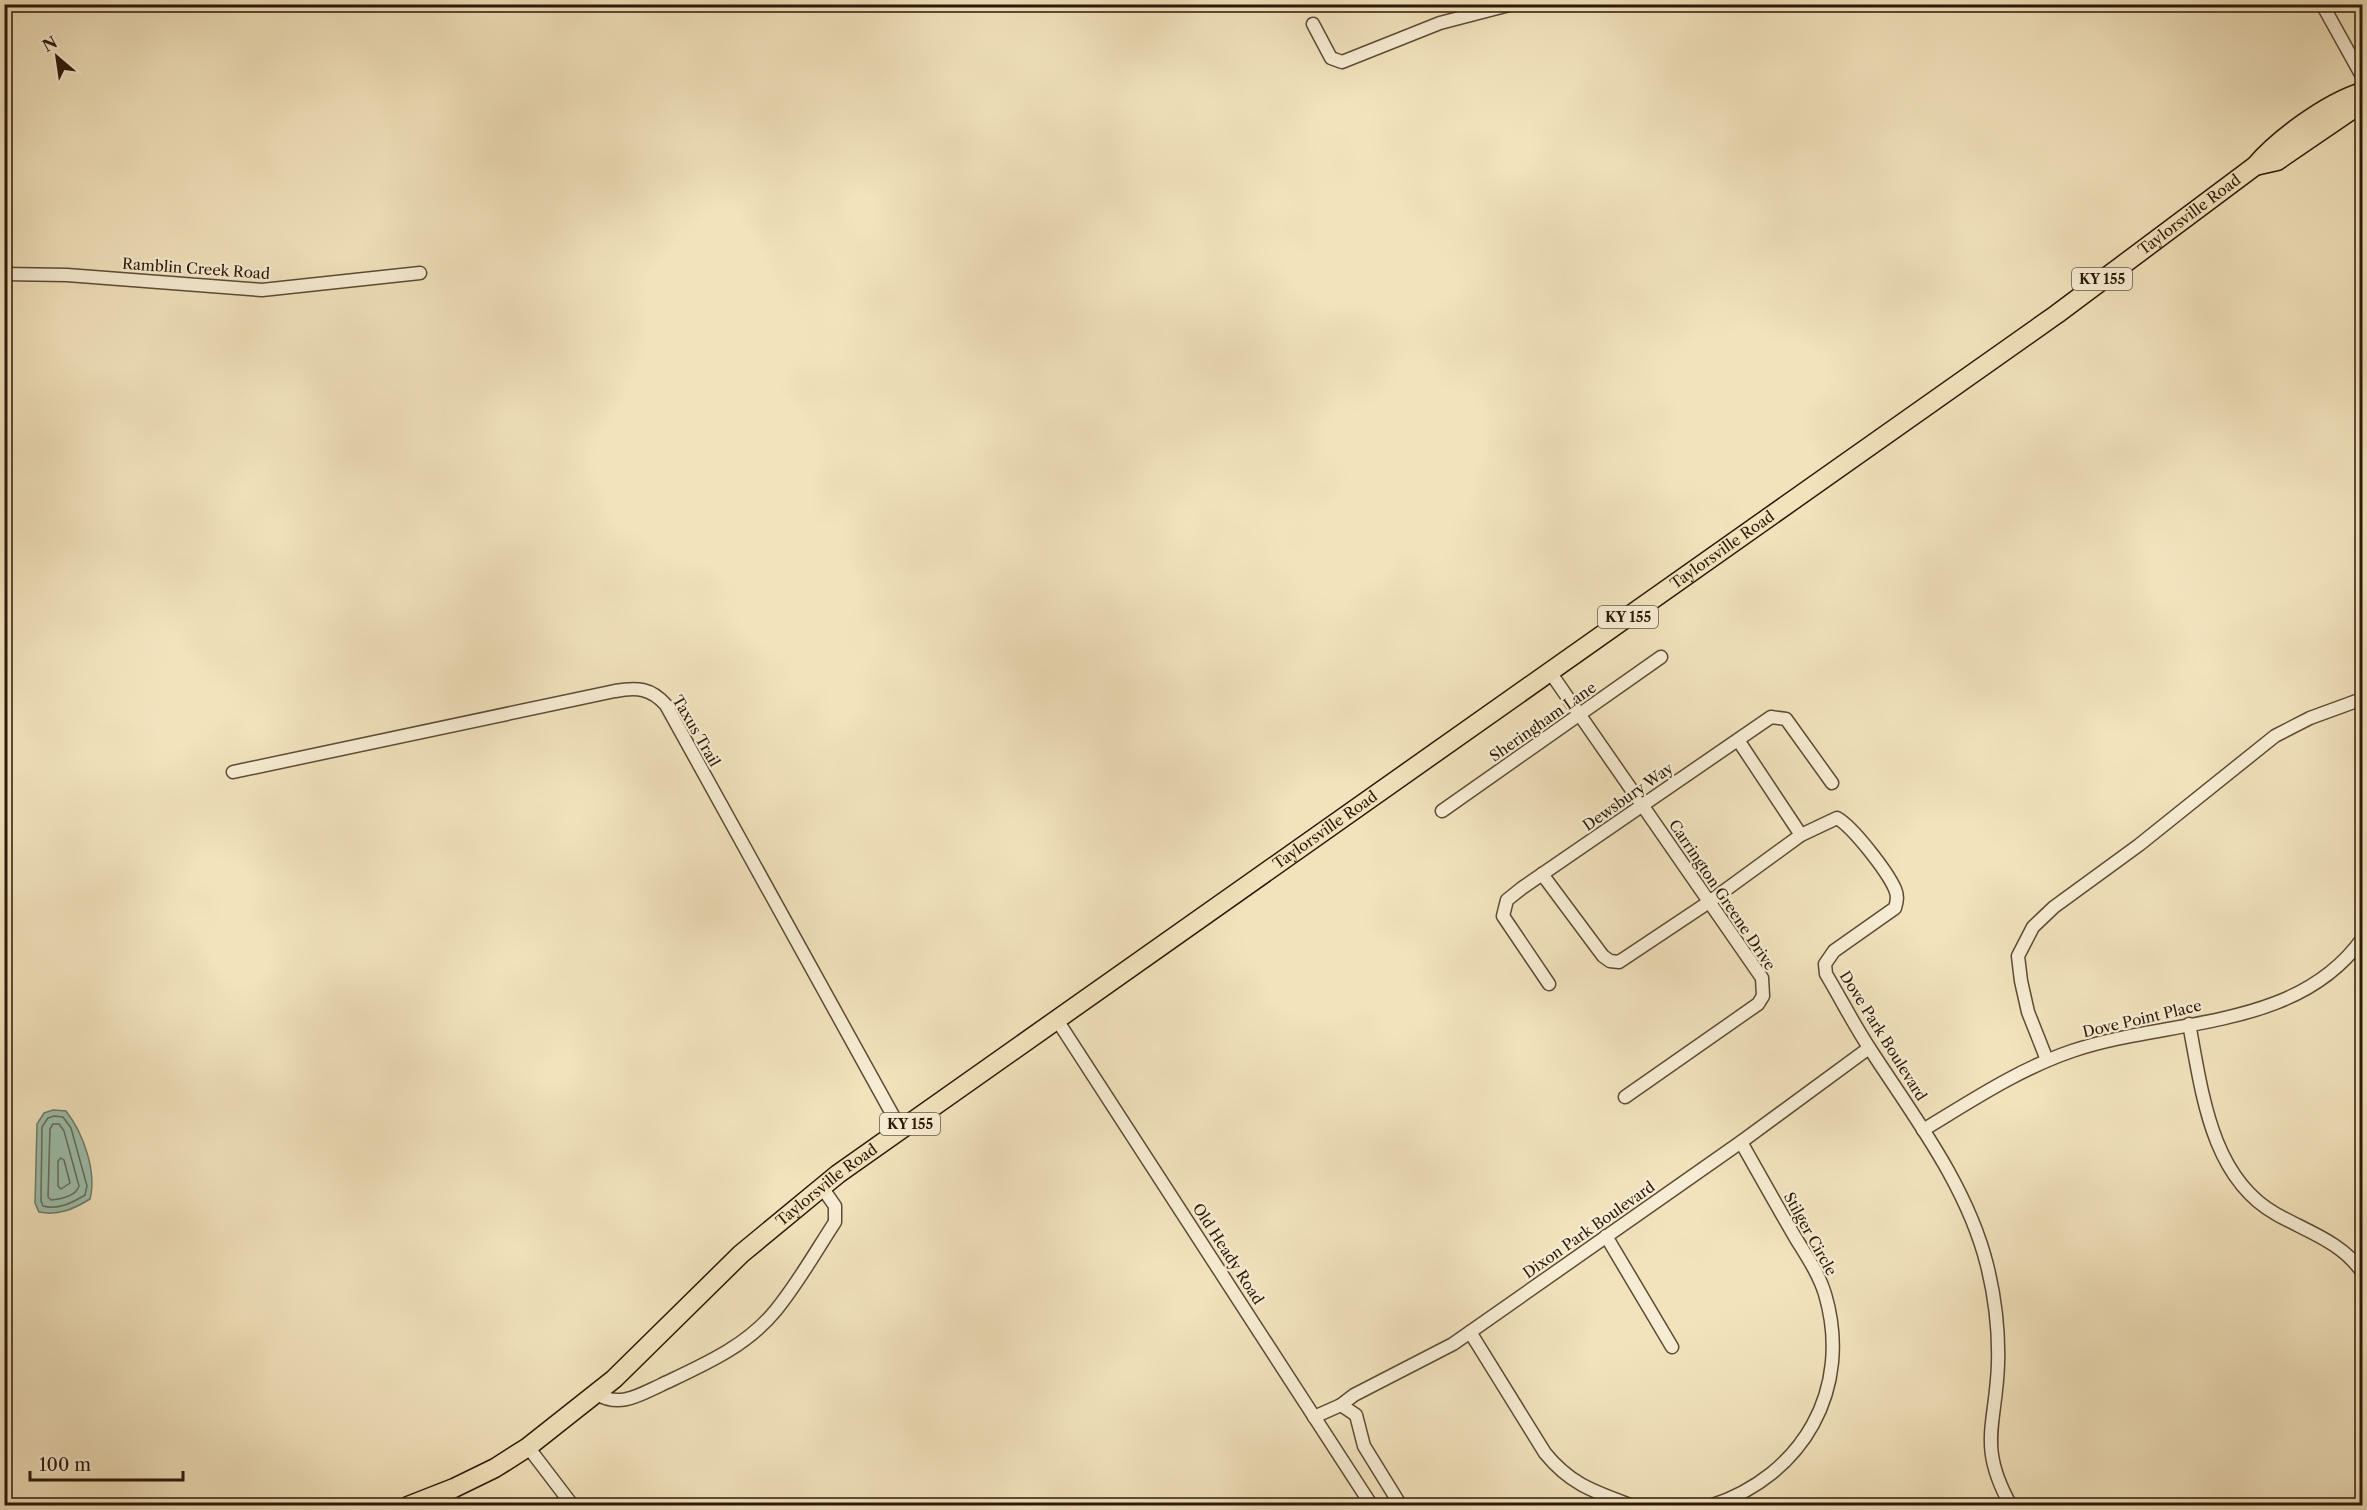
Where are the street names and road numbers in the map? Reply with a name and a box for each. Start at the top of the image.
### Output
street label: Taylorsville Road [2134,170,2244,259]
street label: Ramblin Creek Road [121,254,271,283]
road number: KY 155 [2072,268,2132,290]
street label: Taylorsville Road [1666,506,1778,593]
road number: KY 155 [1598,606,1658,628]
street label: Sheringham Lane [1486,678,1600,765]
street label: Taxus Trail [668,692,725,770]
street label: Dewsbury Way [1579,758,1677,835]
street label: Taylorsville Road [1269,787,1381,873]
street label: Carrington Greene Drive [1665,816,1780,974]
street label: Dove Park Boulevard [1836,967,1931,1104]
street label: Dove Point Place [2081,996,2203,1041]
road number: KY 155 [880,1113,940,1135]
street label: Taylorsville Road [772,1139,881,1230]
street label: Dixon Park Boulevard [1519,1177,1658,1282]
street label: Stilger Circle [1780,1189,1841,1279]
street label: Old Heady Road [1189,1200,1268,1308]

